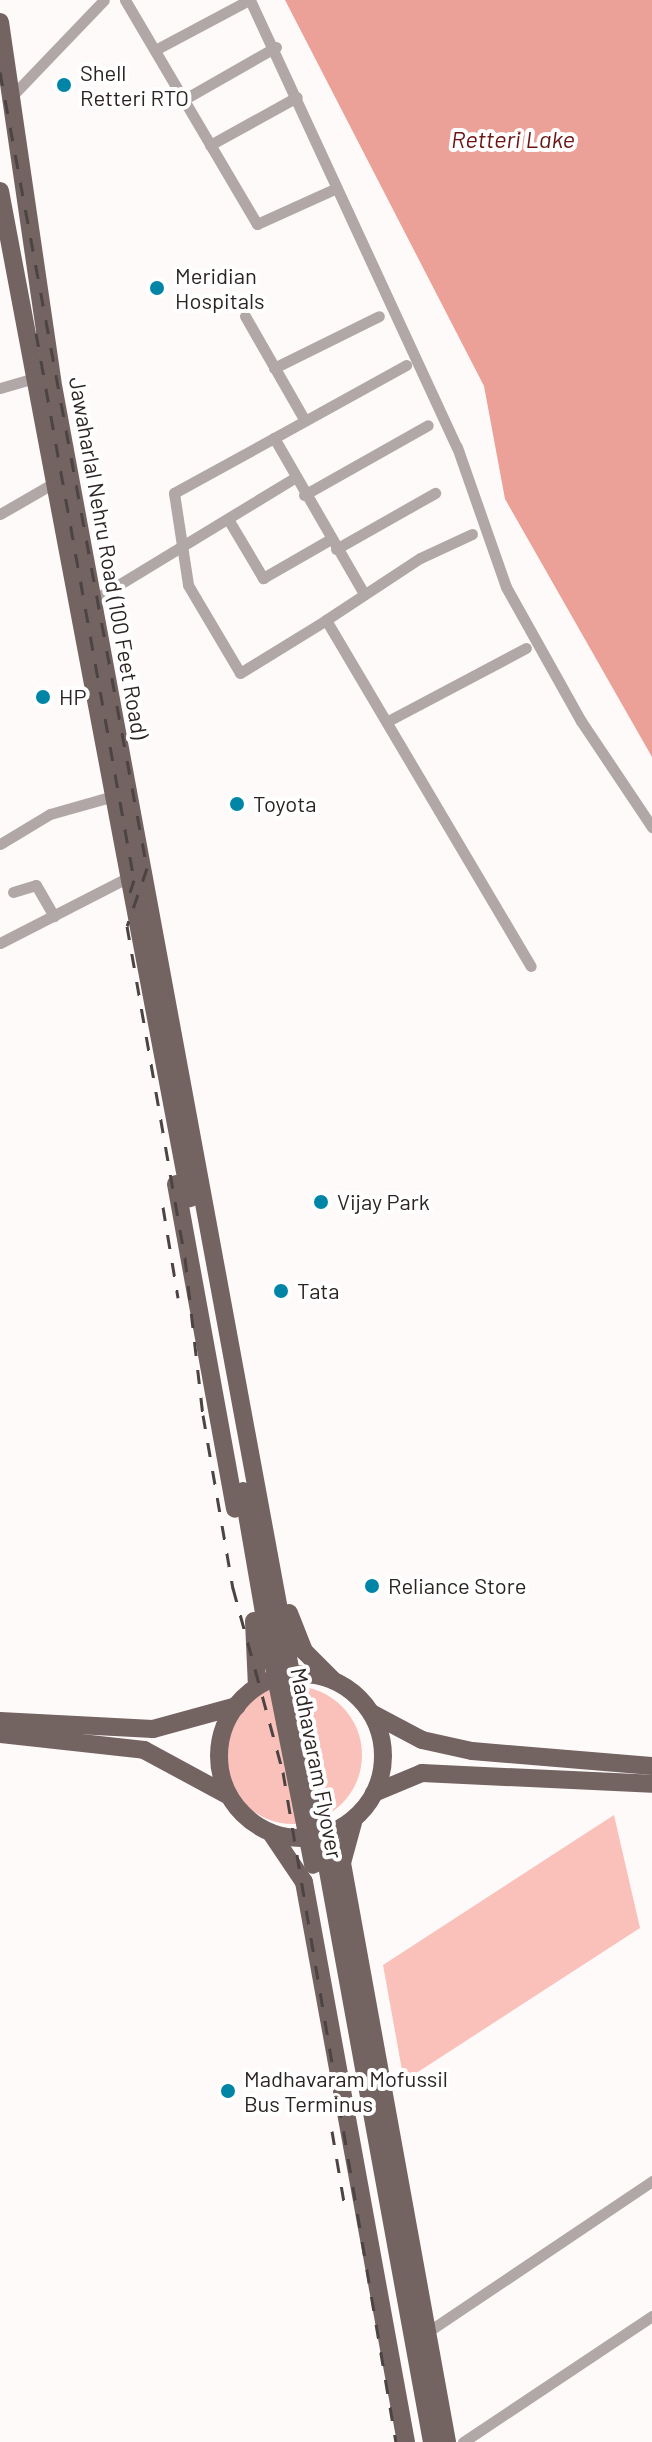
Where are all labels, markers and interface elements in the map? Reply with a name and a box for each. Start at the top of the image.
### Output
place label: Shell Retteri RTO [80,59,189,110]
marker: Shell Retteri RTO [55,76,73,94]
water label: Retteri Lake [451,125,575,153]
place label: Meridian Hospitals [175,262,265,314]
marker: Meridian Hospitals [146,277,168,299]
street label: Jawaharlal Nehru Road (100 Feet Road) [64,375,154,741]
place label: HP [59,684,86,710]
marker: HP [34,688,52,706]
place label: Toyota [253,791,316,817]
marker: Toyota [228,795,246,813]
place label: Vijay Park [337,1189,430,1215]
marker: Vijay Park [312,1193,330,1211]
place label: Tata [297,1278,340,1304]
marker: Tata [272,1282,290,1300]
place label: Reliance Store [388,1573,526,1599]
marker: Reliance Store [363,1577,381,1595]
street label: Madhavaram Flyover [286,1665,348,1861]
place label: Madhavaram Mofussil Bus Terminus [244,2065,448,2116]
marker: Madhavaram Mofussil Bus Terminus [219,2082,237,2100]

